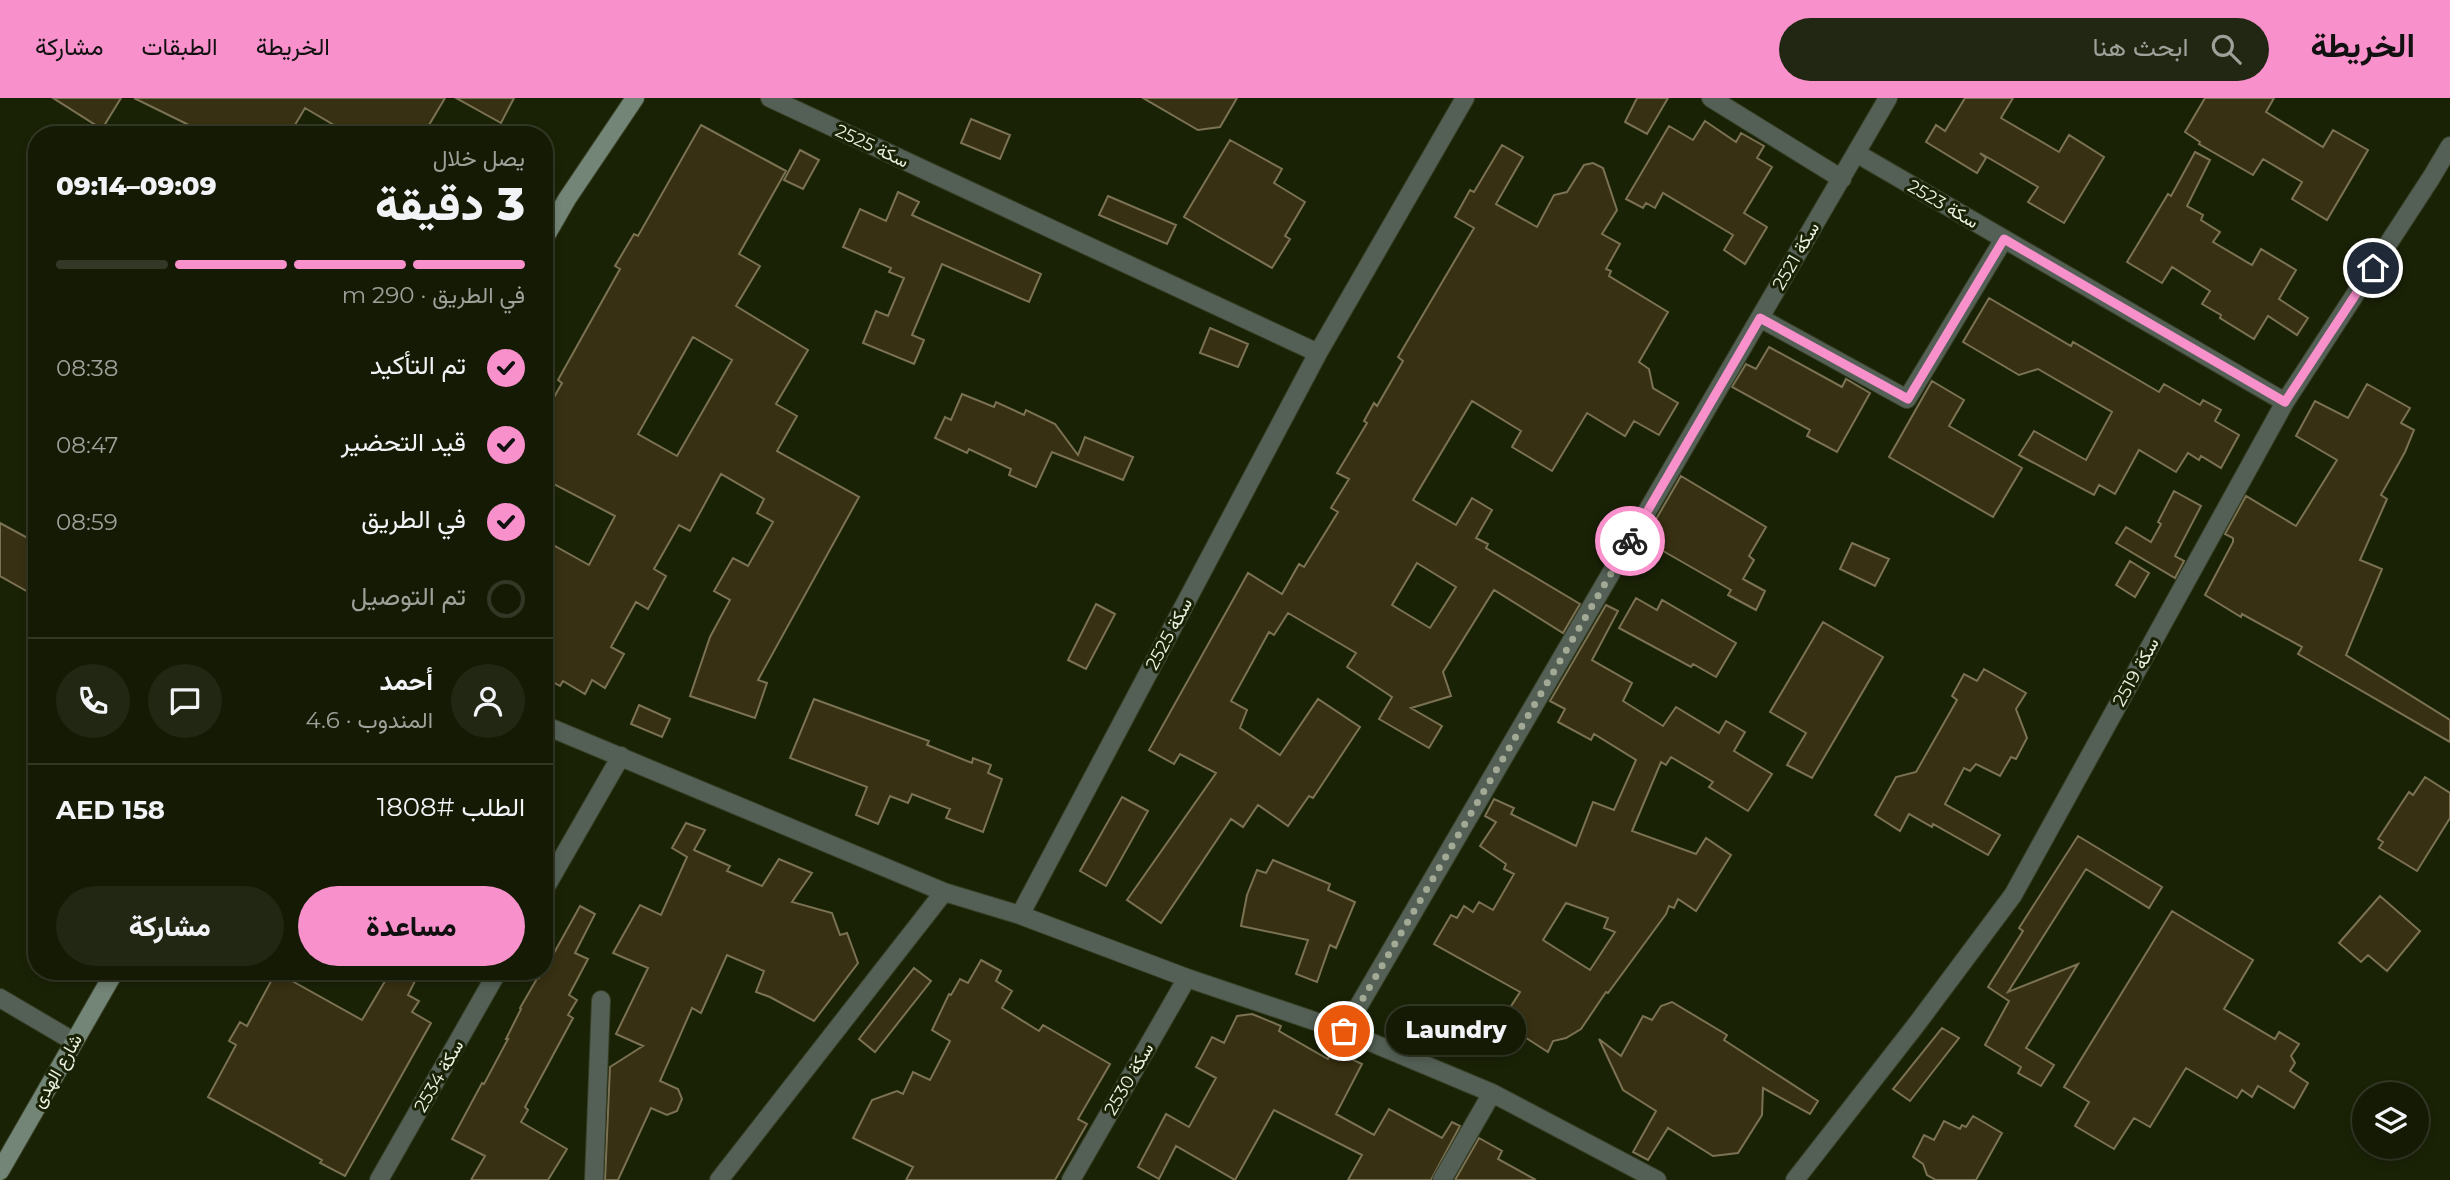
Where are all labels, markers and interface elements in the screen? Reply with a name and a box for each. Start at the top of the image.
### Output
search box [1779,18,2269,81]
text: الخريطة [2311,25,2415,65]
icon: search [2207,30,2245,68]
text: ابحث هنا [2092,31,2189,63]
text: مشاركة [35,32,103,61]
text: الطبقات [141,32,218,61]
text: الخريطة [256,32,330,61]
street label: سكة 2525 [832,120,912,172]
text: يصل خلال [433,144,525,172]
text: 09:09–09:14 [56,170,217,202]
text: 3 دقيقة [375,175,525,232]
street label: سكة 2523 [1904,175,1982,233]
street label: سكة 2521 [1768,218,1824,294]
pin [2343,238,2403,298]
icon: home [2354,249,2392,287]
text: في الطريق · 290 m [342,281,525,309]
text: تم التأكيد [370,349,466,381]
icon: check [487,349,525,387]
text: 08:38 [56,354,118,382]
text: قيد التحضير [341,426,466,458]
icon: check [487,426,525,464]
text: 08:47 [56,431,118,459]
text: في الطريق [361,503,466,535]
icon: check [487,503,525,541]
courier [1595,506,1665,576]
text: 08:59 [56,508,118,536]
icon: bike [1611,522,1649,560]
text: تم التوصيل [351,580,466,612]
street label: سكة 2525 [1141,594,1197,674]
street label: سكة 2519 [2108,634,2164,710]
button: phone [56,664,130,738]
button: chat [148,664,222,738]
button: person [451,664,525,738]
text: أحمد [380,665,433,697]
text: المندوب · 4.6 [305,706,433,734]
text: الطلب #1808 [377,791,525,823]
text: AED 158 [56,794,165,826]
button: مشاركة [56,886,284,966]
button: مساعدة [298,886,525,966]
pin [1314,1001,1374,1061]
callout: Laundry [1386,1006,1526,1056]
icon: bag [1325,1012,1363,1050]
text: Laundry [1405,1016,1507,1044]
street label: شارع الهدى [27,1030,88,1112]
street label: سكة 2534 [410,1036,468,1116]
street label: سكة 2530 [1100,1039,1158,1119]
map controls [2352,1082,2429,1159]
button: layers [2352,1082,2429,1159]

